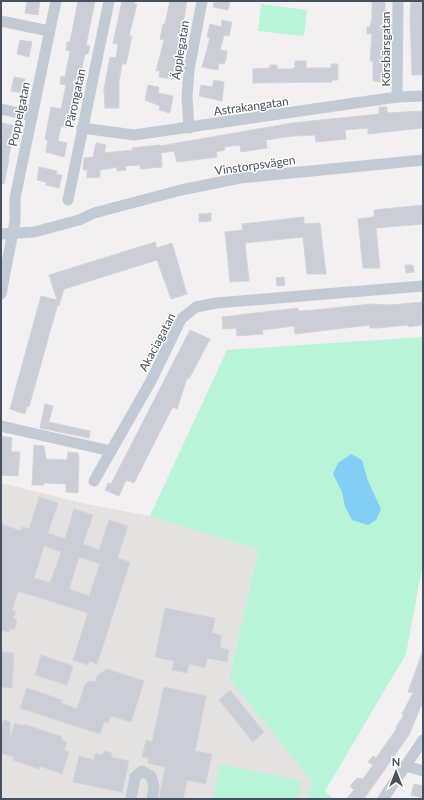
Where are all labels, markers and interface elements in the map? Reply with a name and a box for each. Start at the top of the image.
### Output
street label: Körsbärsgatan [378,11,393,87]
street label: Äpplegatan [168,19,192,81]
street label: Pärongatan [61,67,89,129]
street label: Poppelgatan [5,80,33,148]
street label: Astrakangatan [212,93,290,119]
street label: Vinstorpsvägen [214,152,296,178]
street label: Akaciagatan [135,310,179,374]
north arrow [376,752,416,792]
text: N [392,755,400,768]

